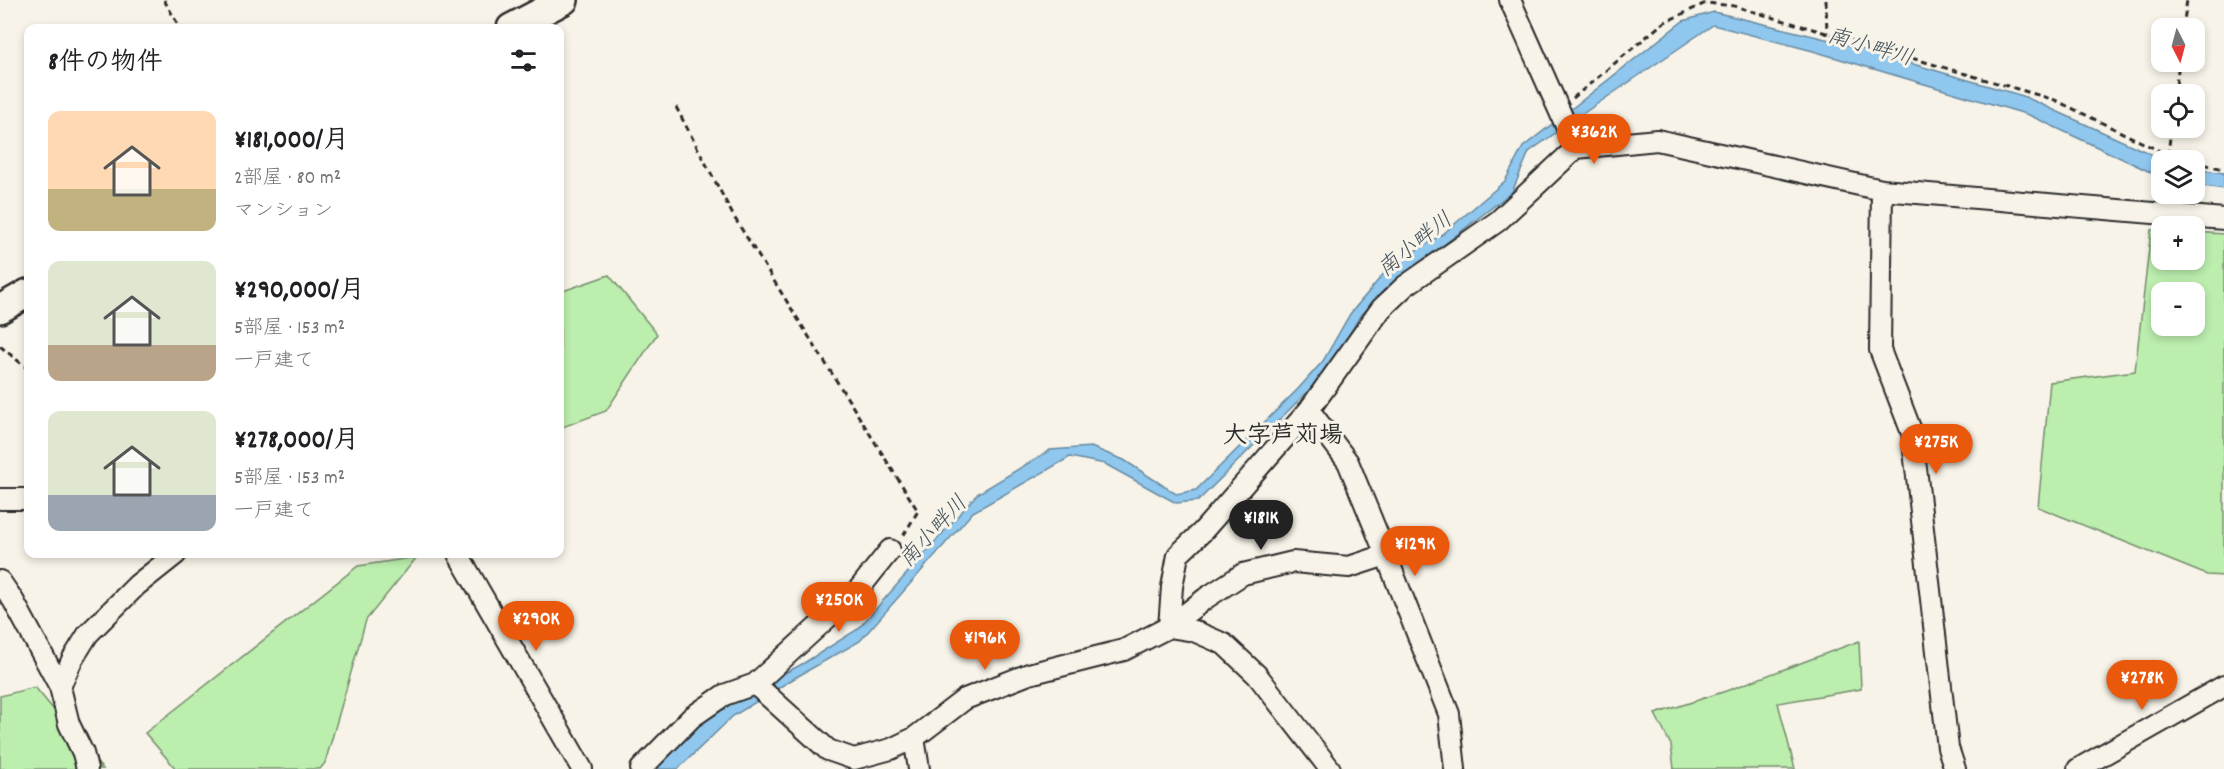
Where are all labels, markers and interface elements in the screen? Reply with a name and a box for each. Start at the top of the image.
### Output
north arrow [2151,18,2205,72]
map controls [2151,18,2205,336]
water label: 南小畔川 [1823,21,1917,75]
icon: filters [507,44,540,77]
text: 8件の物件 [48,45,162,82]
button: locate [2151,84,2205,138]
pin: ¥362K [1552,114,1636,165]
text: ¥362K [1571,119,1617,147]
text: ¥181,000/月 [234,123,349,160]
icon: home [96,135,168,207]
button: layers [2151,150,2205,204]
text: 2部屋 · 80 m² [234,165,341,193]
text: マンション [234,198,333,226]
water label: 南小畔川 [1372,206,1460,285]
button: + [2151,216,2205,270]
text: ¥290,000/月 [234,273,365,310]
button: − [2151,282,2205,336]
icon: home [96,285,168,357]
text: 5部屋 · 153 m² [234,315,345,343]
text: 一戸建て [234,348,314,376]
district label: 大字芦苅場 [1223,420,1343,454]
text: ¥278,000/月 [234,423,359,460]
pin: ¥275K [1894,424,1978,475]
text: ¥275K [1914,429,1958,457]
icon: home [96,435,168,507]
text: 5部屋 · 153 m² [234,465,345,493]
water label: 南小畔川 [893,490,976,575]
text: 一戸建て [234,498,314,526]
pin: ¥181K [1219,500,1303,551]
text: ¥181K [1243,505,1279,533]
pin: ¥129K [1373,526,1457,577]
text: ¥129K [1394,531,1436,559]
pin: ¥250K [797,582,881,633]
text: ¥250K [815,587,863,615]
pin: ¥290K [494,601,578,652]
text: ¥290K [512,606,560,634]
pin: ¥196K [943,620,1027,671]
text: ¥196K [964,625,1006,653]
pin: ¥278K [2100,660,2184,711]
text: ¥278K [2120,665,2164,693]

